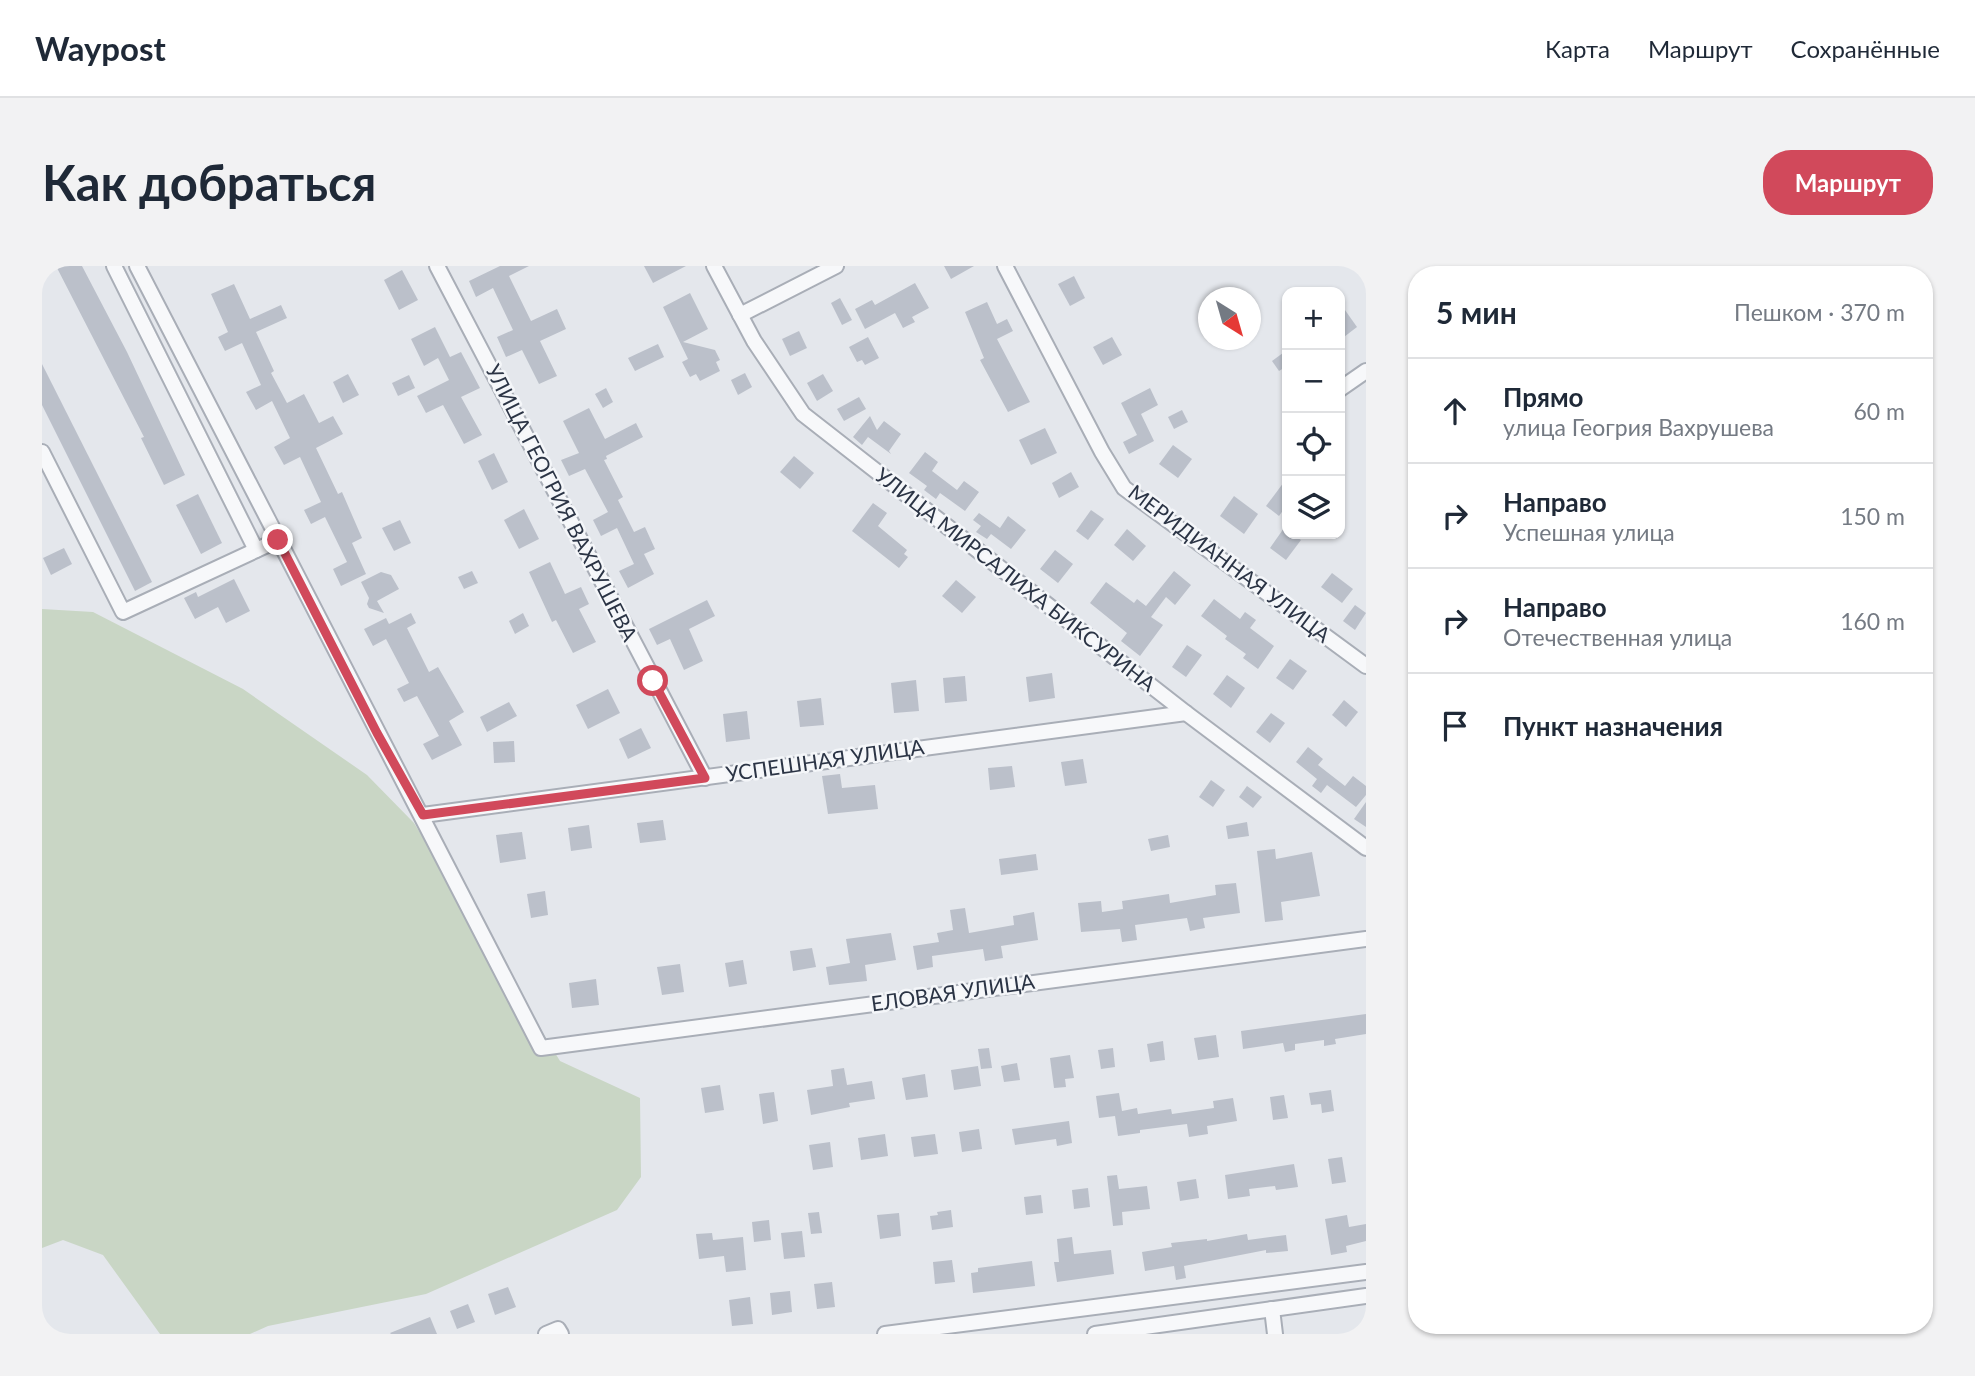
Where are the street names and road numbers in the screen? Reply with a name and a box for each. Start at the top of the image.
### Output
street label: УЛИЦА ГЕОГРИЯ ВАХРУШЕВА [481,360,644,646]
street label: УЛИЦА МИРСАЛИХА БИКСУРИНА [871,462,1162,696]
street label: МЕРИДИАННАЯ УЛИЦА [1124,479,1336,647]
street label: УСПЕШНАЯ УЛИЦА [724,733,926,786]
street label: ЕЛОВАЯ УЛИЦА [869,968,1037,1015]

